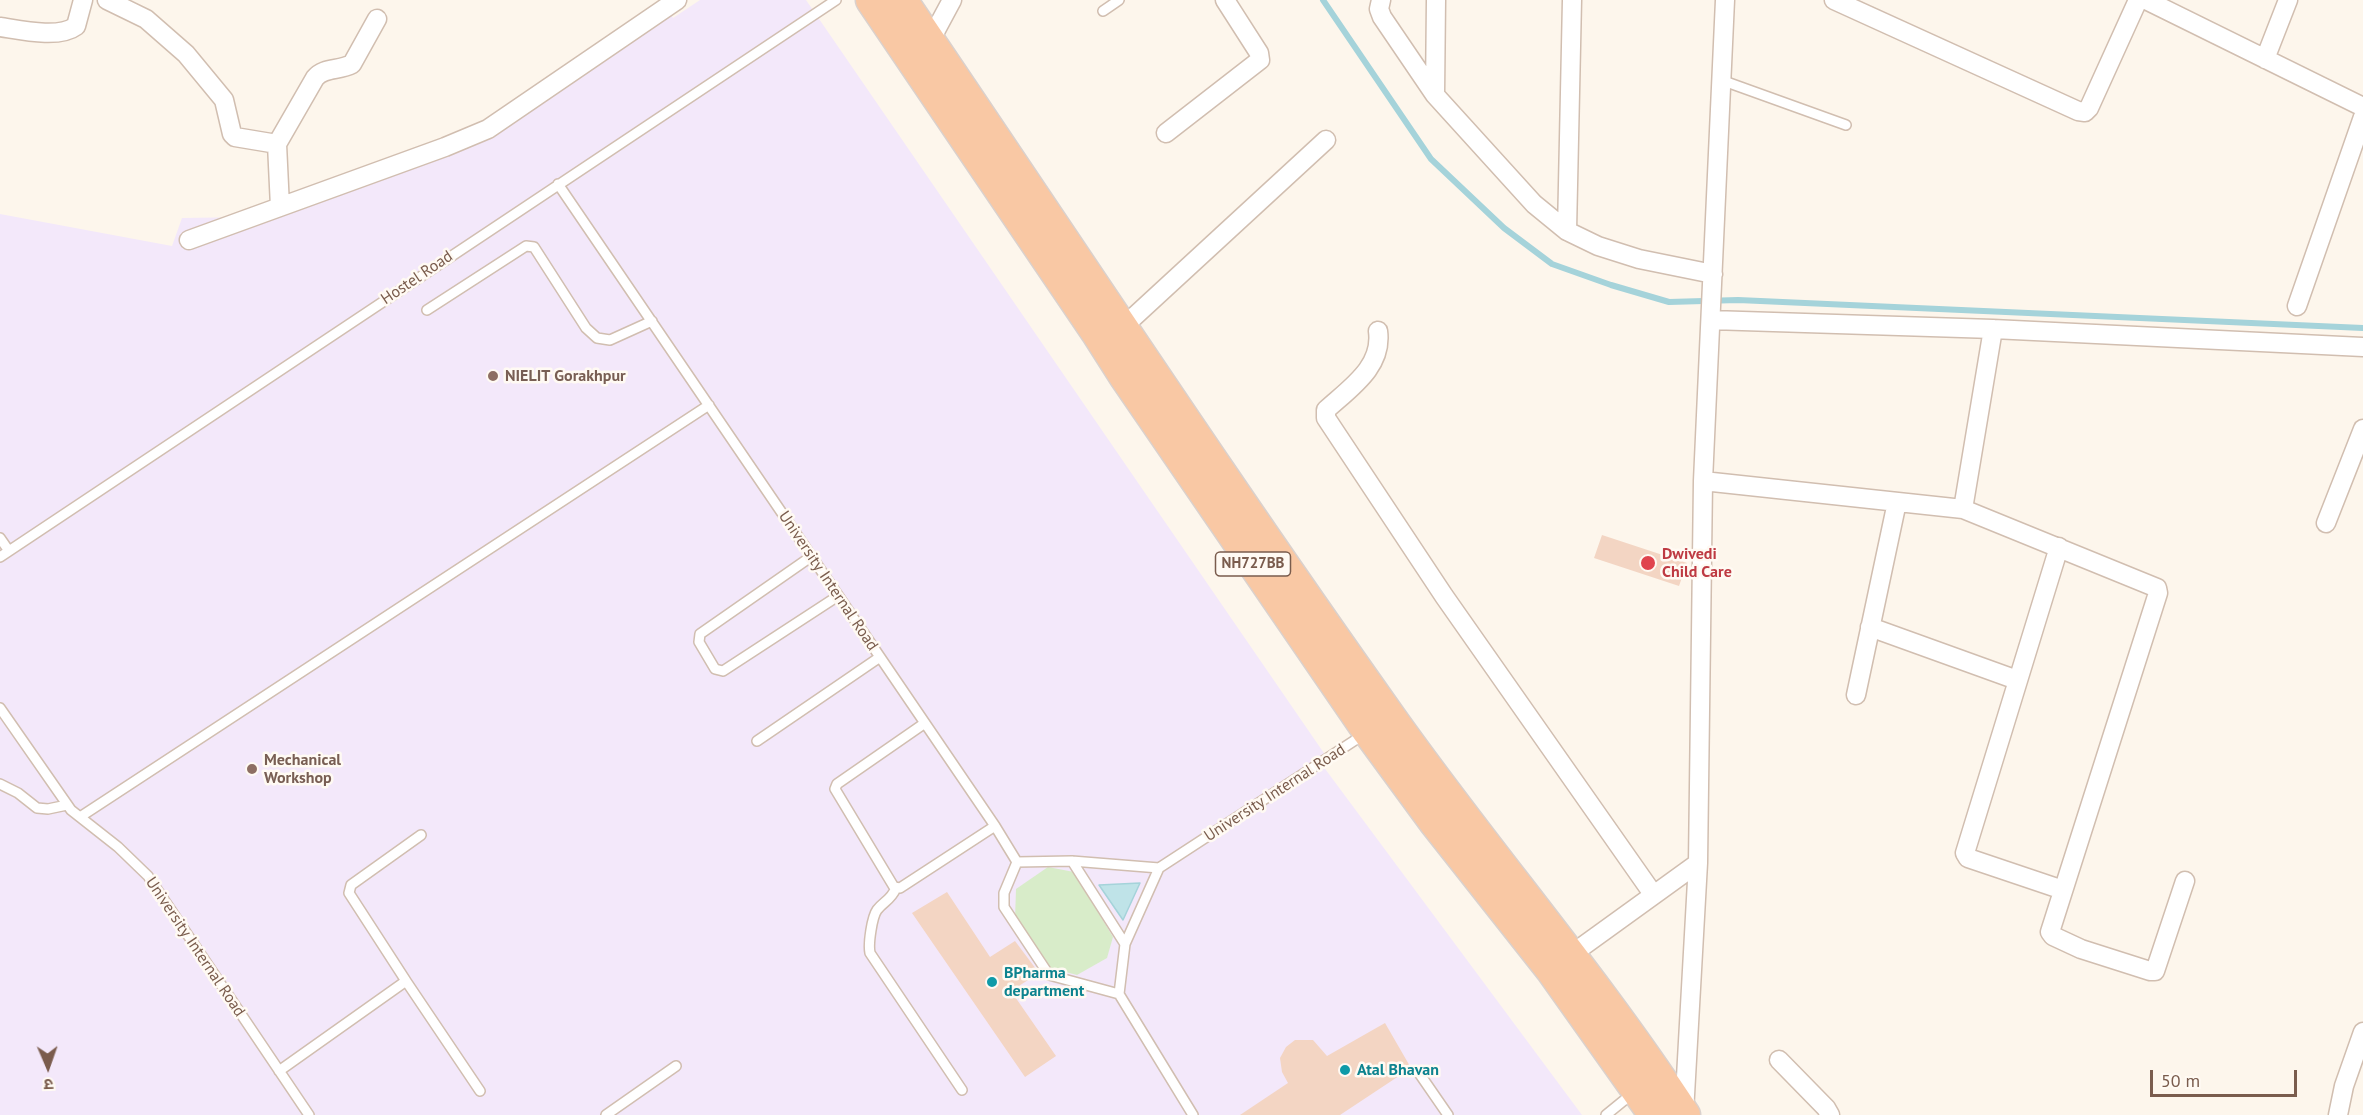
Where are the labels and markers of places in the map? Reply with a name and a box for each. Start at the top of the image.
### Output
place label: NIELIT Gorakhpur [505,366,626,386]
marker: NIELIT Gorakhpur [486,369,500,383]
place label: Dwivedi Child Care [1662,544,1732,582]
marker: Dwivedi Child Care [1639,554,1657,572]
place label: Mechanical Workshop [264,750,341,788]
marker: Mechanical Workshop [245,762,259,776]
place label: BPharma department [1004,963,1084,1001]
marker: BPharma department [985,975,999,989]
place label: Atal Bhavan [1357,1060,1439,1080]
marker: Atal Bhavan [1338,1063,1352,1077]

